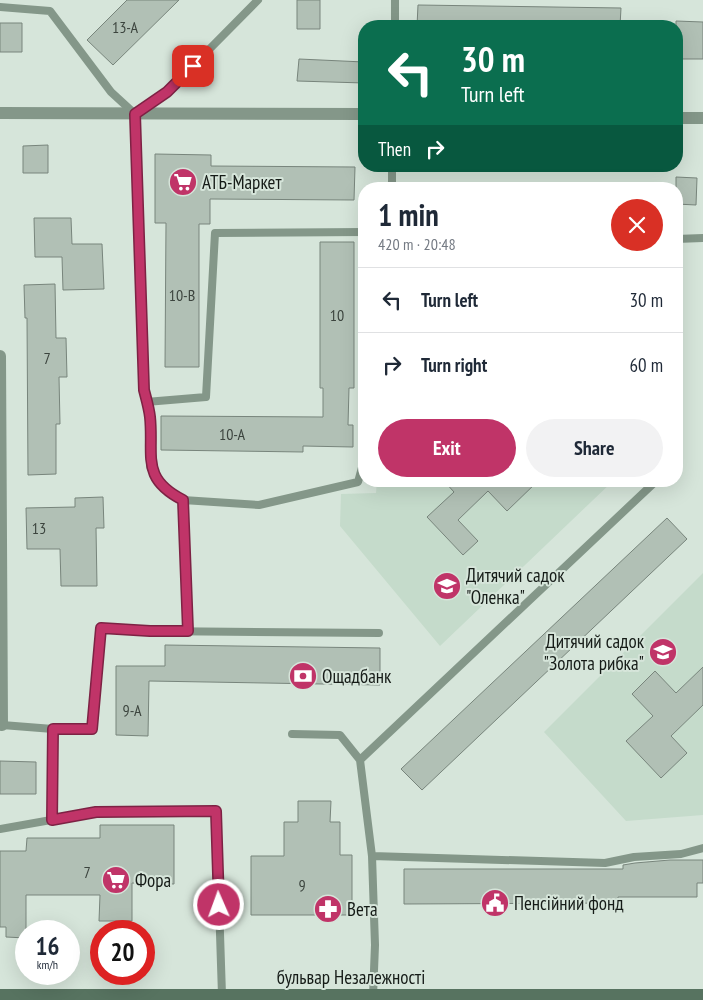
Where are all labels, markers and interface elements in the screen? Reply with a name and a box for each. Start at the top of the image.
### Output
house number: 13-А [112,17,138,37]
text: 30 m [461,36,525,82]
icon: left [378,40,443,105]
pin [172,45,214,87]
icon: arrive [179,52,207,80]
text: Turn left [461,80,525,108]
icon: right [421,135,449,163]
text: Then [378,137,411,161]
supermarket icon: АТБ-Маркет [168,167,198,197]
place label: АТБ-Маркет [202,170,282,194]
text: 1 min [378,195,439,234]
button: close [611,199,663,251]
text: 420 m · 20:48 [378,234,456,254]
house number: 10-В [169,285,195,305]
icon: left [378,286,406,314]
text: Turn left [421,288,478,312]
text: 30 m [630,288,663,312]
house number: 10 [330,305,344,325]
house number: 7 [43,348,51,368]
icon: right [378,351,406,379]
text: Turn right [421,353,487,377]
text: 60 m [630,353,663,377]
button: Exit [378,419,516,477]
button: Share [526,419,663,477]
house number: 10-А [219,424,245,444]
house number: 13 [32,518,46,538]
place label: Дитячий садок "Оленка" [466,563,565,609]
school or university icon: Дитячий садок "Оленка" [432,571,462,601]
place label: Дитячий садок "Золота рибка" [543,629,645,675]
school or university icon: Дитячий садок "Золота рибка" [648,637,678,667]
bank icon: Ощадбанк [288,661,318,691]
place label: Ощадбанк [322,664,392,688]
house number: 9-А [123,700,142,720]
house number: 7 [83,862,91,882]
supermarket icon: Фора [101,865,131,895]
place label: Фора [135,868,171,892]
house number: 9 [298,875,306,895]
position arrow [192,878,244,930]
public building icon: Пенсійний фонд [480,888,510,918]
place label: Пенсійний фонд [514,891,624,915]
pharmacy icon: Вета [313,894,343,924]
place label: Вета [347,897,377,921]
speed limit sign: 20 [90,920,155,985]
text: 16 [36,930,59,962]
text: km/h [37,957,58,972]
street label: бульвар Незалежності [277,965,425,989]

